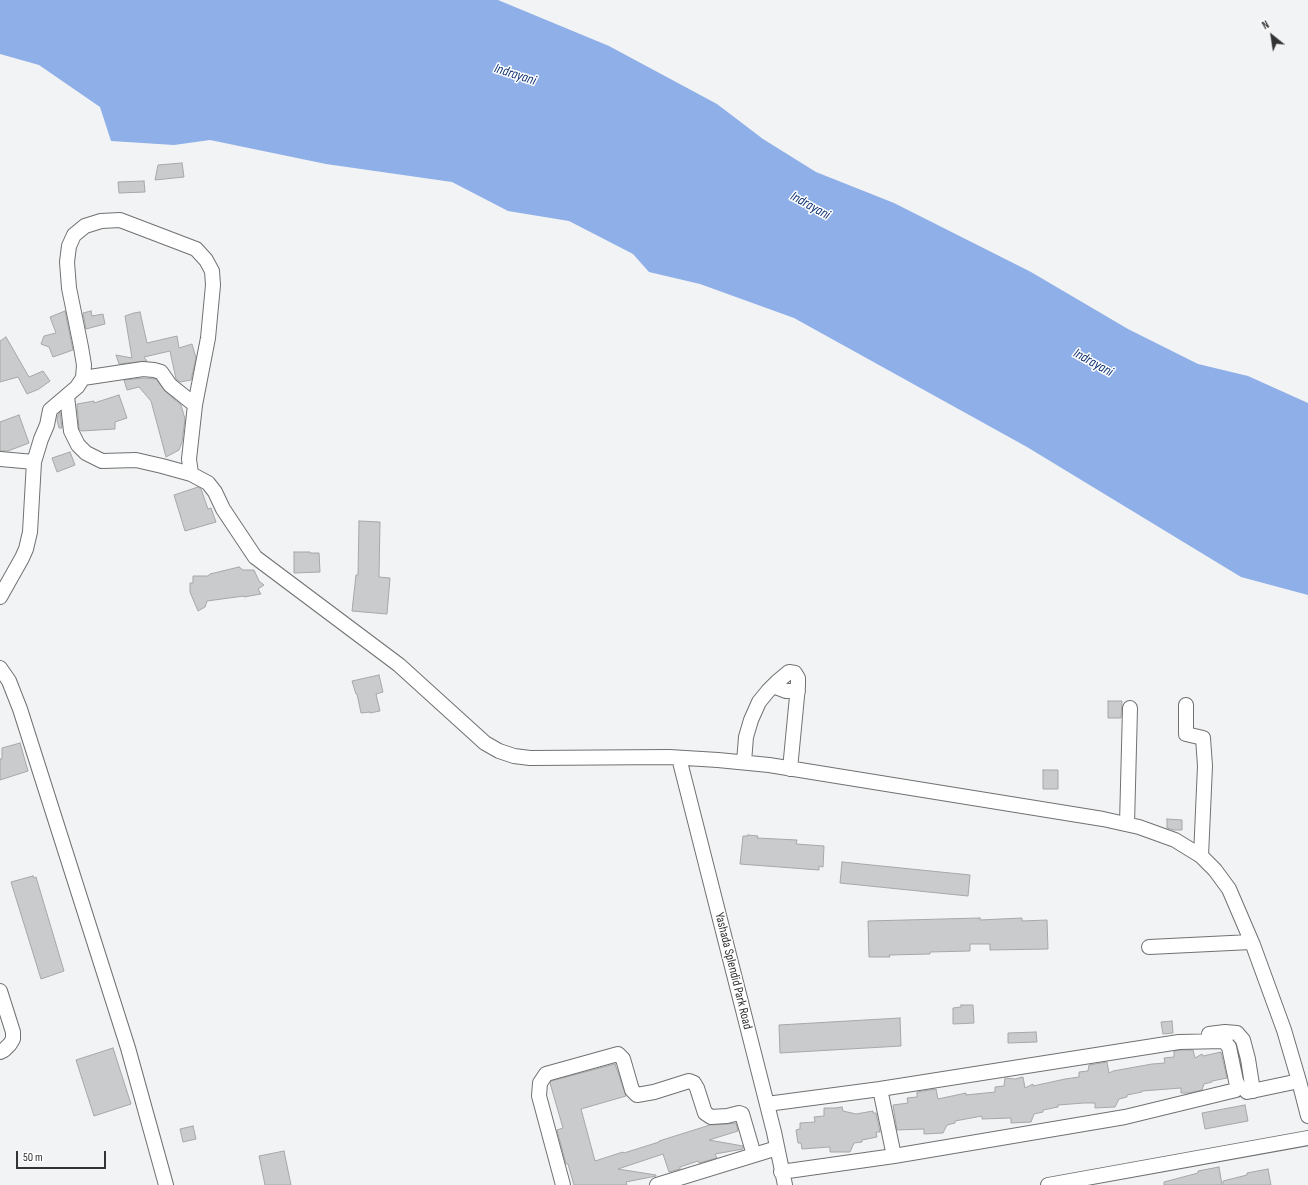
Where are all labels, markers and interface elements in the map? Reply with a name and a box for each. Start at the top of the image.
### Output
north arrow [1252,16,1292,56]
text: N [1260,18,1272,32]
water label: Indrayani [492,60,538,90]
water label: Indrayani [787,188,833,224]
water label: Indrayani [1070,345,1116,381]
street label: Yashada Splendid Park Road [711,911,755,1031]
scale bar [18,1143,108,1169]
text: 50 m [23,1150,43,1165]

